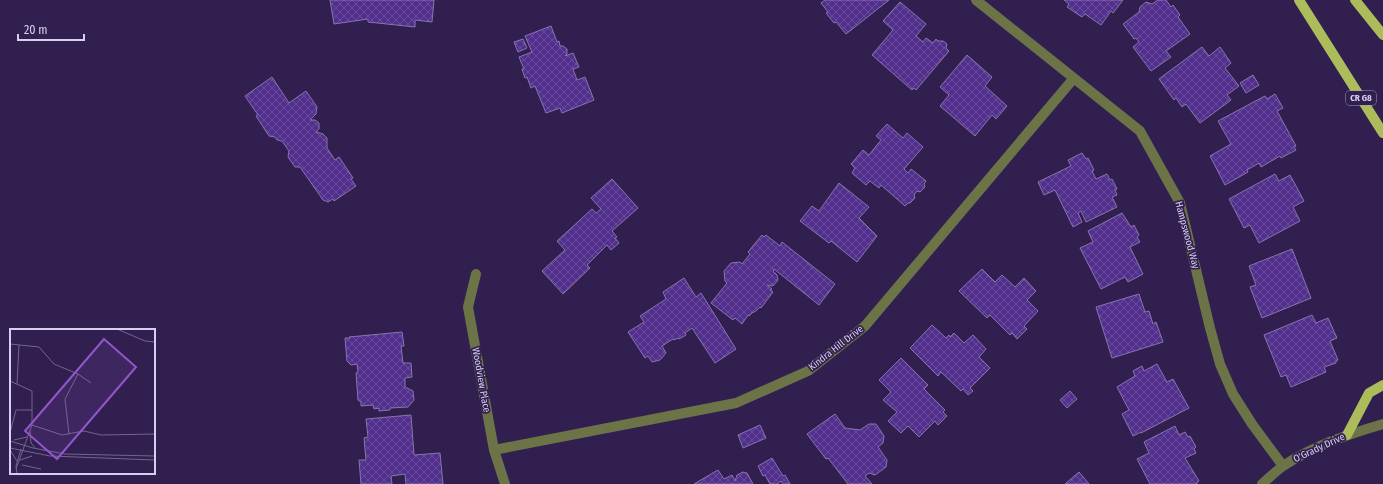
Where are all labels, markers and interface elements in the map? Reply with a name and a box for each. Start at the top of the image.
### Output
scale bar [18,16,84,42]
text: 20 m [24,23,48,37]
road number: CR G8 [1346,91,1376,105]
street label: Hampswood Way [1172,200,1202,271]
street label: Kindra Hill Drive [806,323,866,373]
inset map [10,329,155,474]
street label: Woodview Place [469,347,493,413]
street label: O'Grady Drive [1291,431,1347,465]

